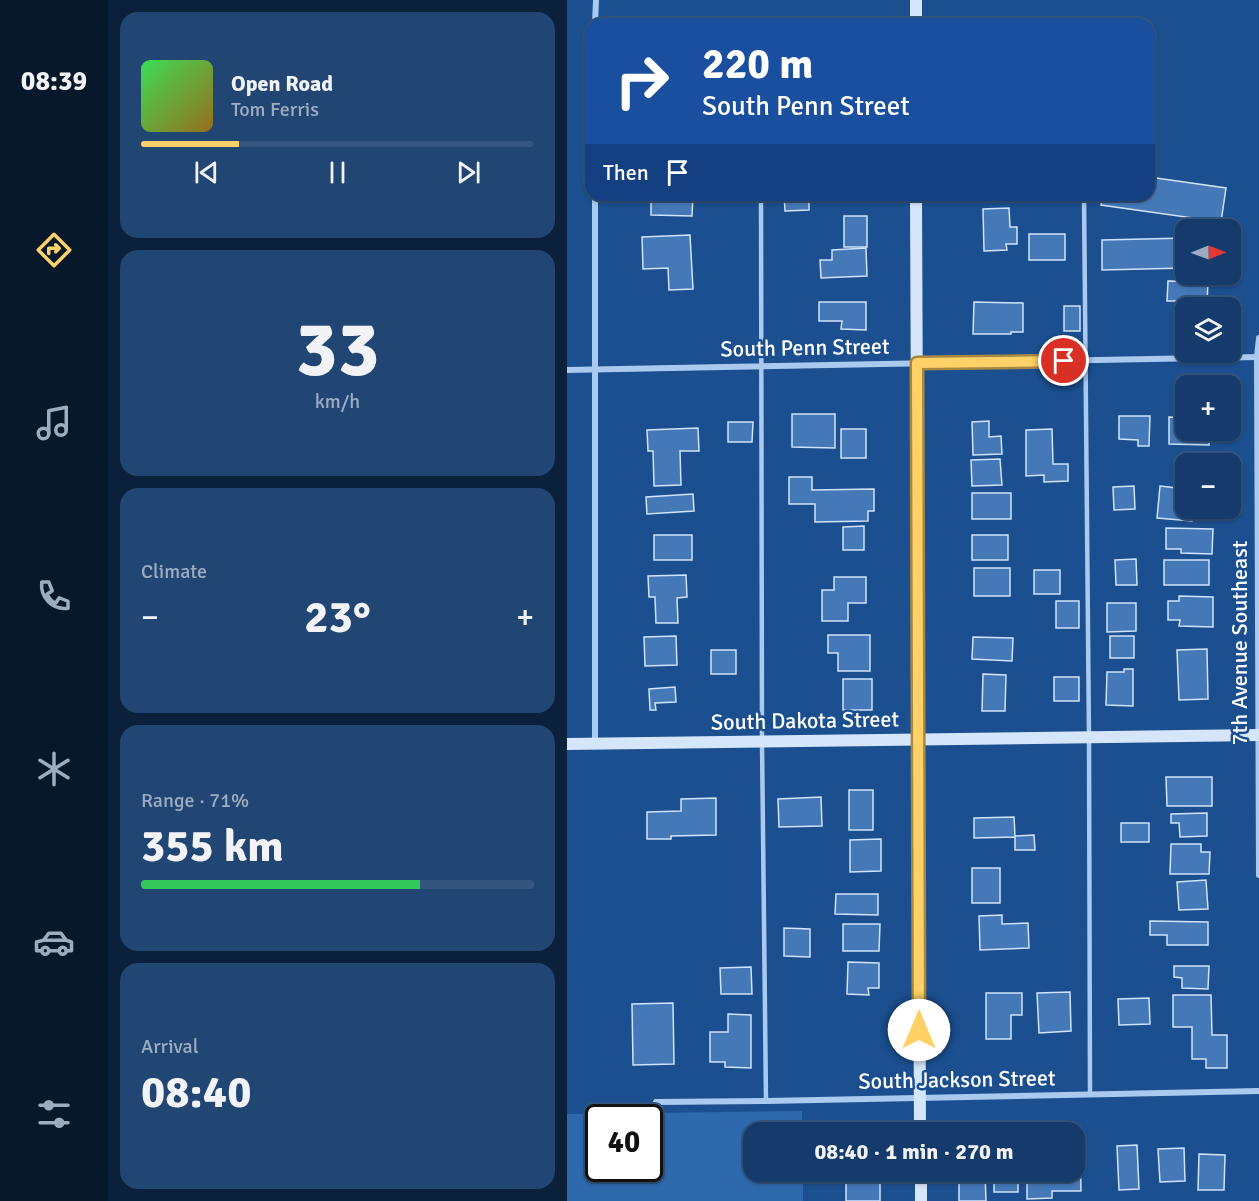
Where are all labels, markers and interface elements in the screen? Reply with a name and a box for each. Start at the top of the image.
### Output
text: 220 m [702,39,813,90]
icon: right [603,42,681,120]
text: 08:39 [21,65,87,98]
text: Open Road [231,70,333,97]
text: South Penn Street [702,90,910,123]
text: Tom Ferris [231,97,319,122]
icon: previous [190,156,223,189]
icon: pause [321,156,354,189]
icon: next [452,156,485,189]
icon: arrive [661,156,694,189]
text: Then [603,159,649,186]
north arrow [1175,219,1241,285]
map controls [1175,219,1241,519]
icon: directions [33,229,75,271]
button: layers [1175,297,1241,363]
text: 33 [295,302,380,398]
street label: South Penn Street [720,333,890,362]
pin [1038,335,1089,386]
icon: arrive [1047,344,1080,377]
button: + [1175,375,1241,441]
text: km/h [315,389,360,414]
icon: music [33,402,75,444]
button: − [1175,453,1241,519]
street label: 7th Avenue Southeast [1226,540,1253,745]
text: Climate [141,559,207,584]
icon: phone [33,575,75,617]
text: 23° [304,590,371,645]
text: − [141,597,159,638]
text: + [516,597,534,638]
street label: South Dakota Street [711,705,900,736]
icon: climate [33,748,75,790]
text: Range · 71% [141,788,249,813]
text: 355 km [141,819,284,874]
icon: car [33,921,75,963]
position arrow [887,998,951,1062]
text: Arrival [141,1034,199,1059]
street label: South Jackson Street [858,1064,1056,1095]
text: 08:40 [141,1065,251,1120]
icon: filters [33,1093,75,1135]
speed limit sign: 40 [585,1104,663,1182]
text: 08:40 · 1 min · 270 m [814,1138,1014,1165]

